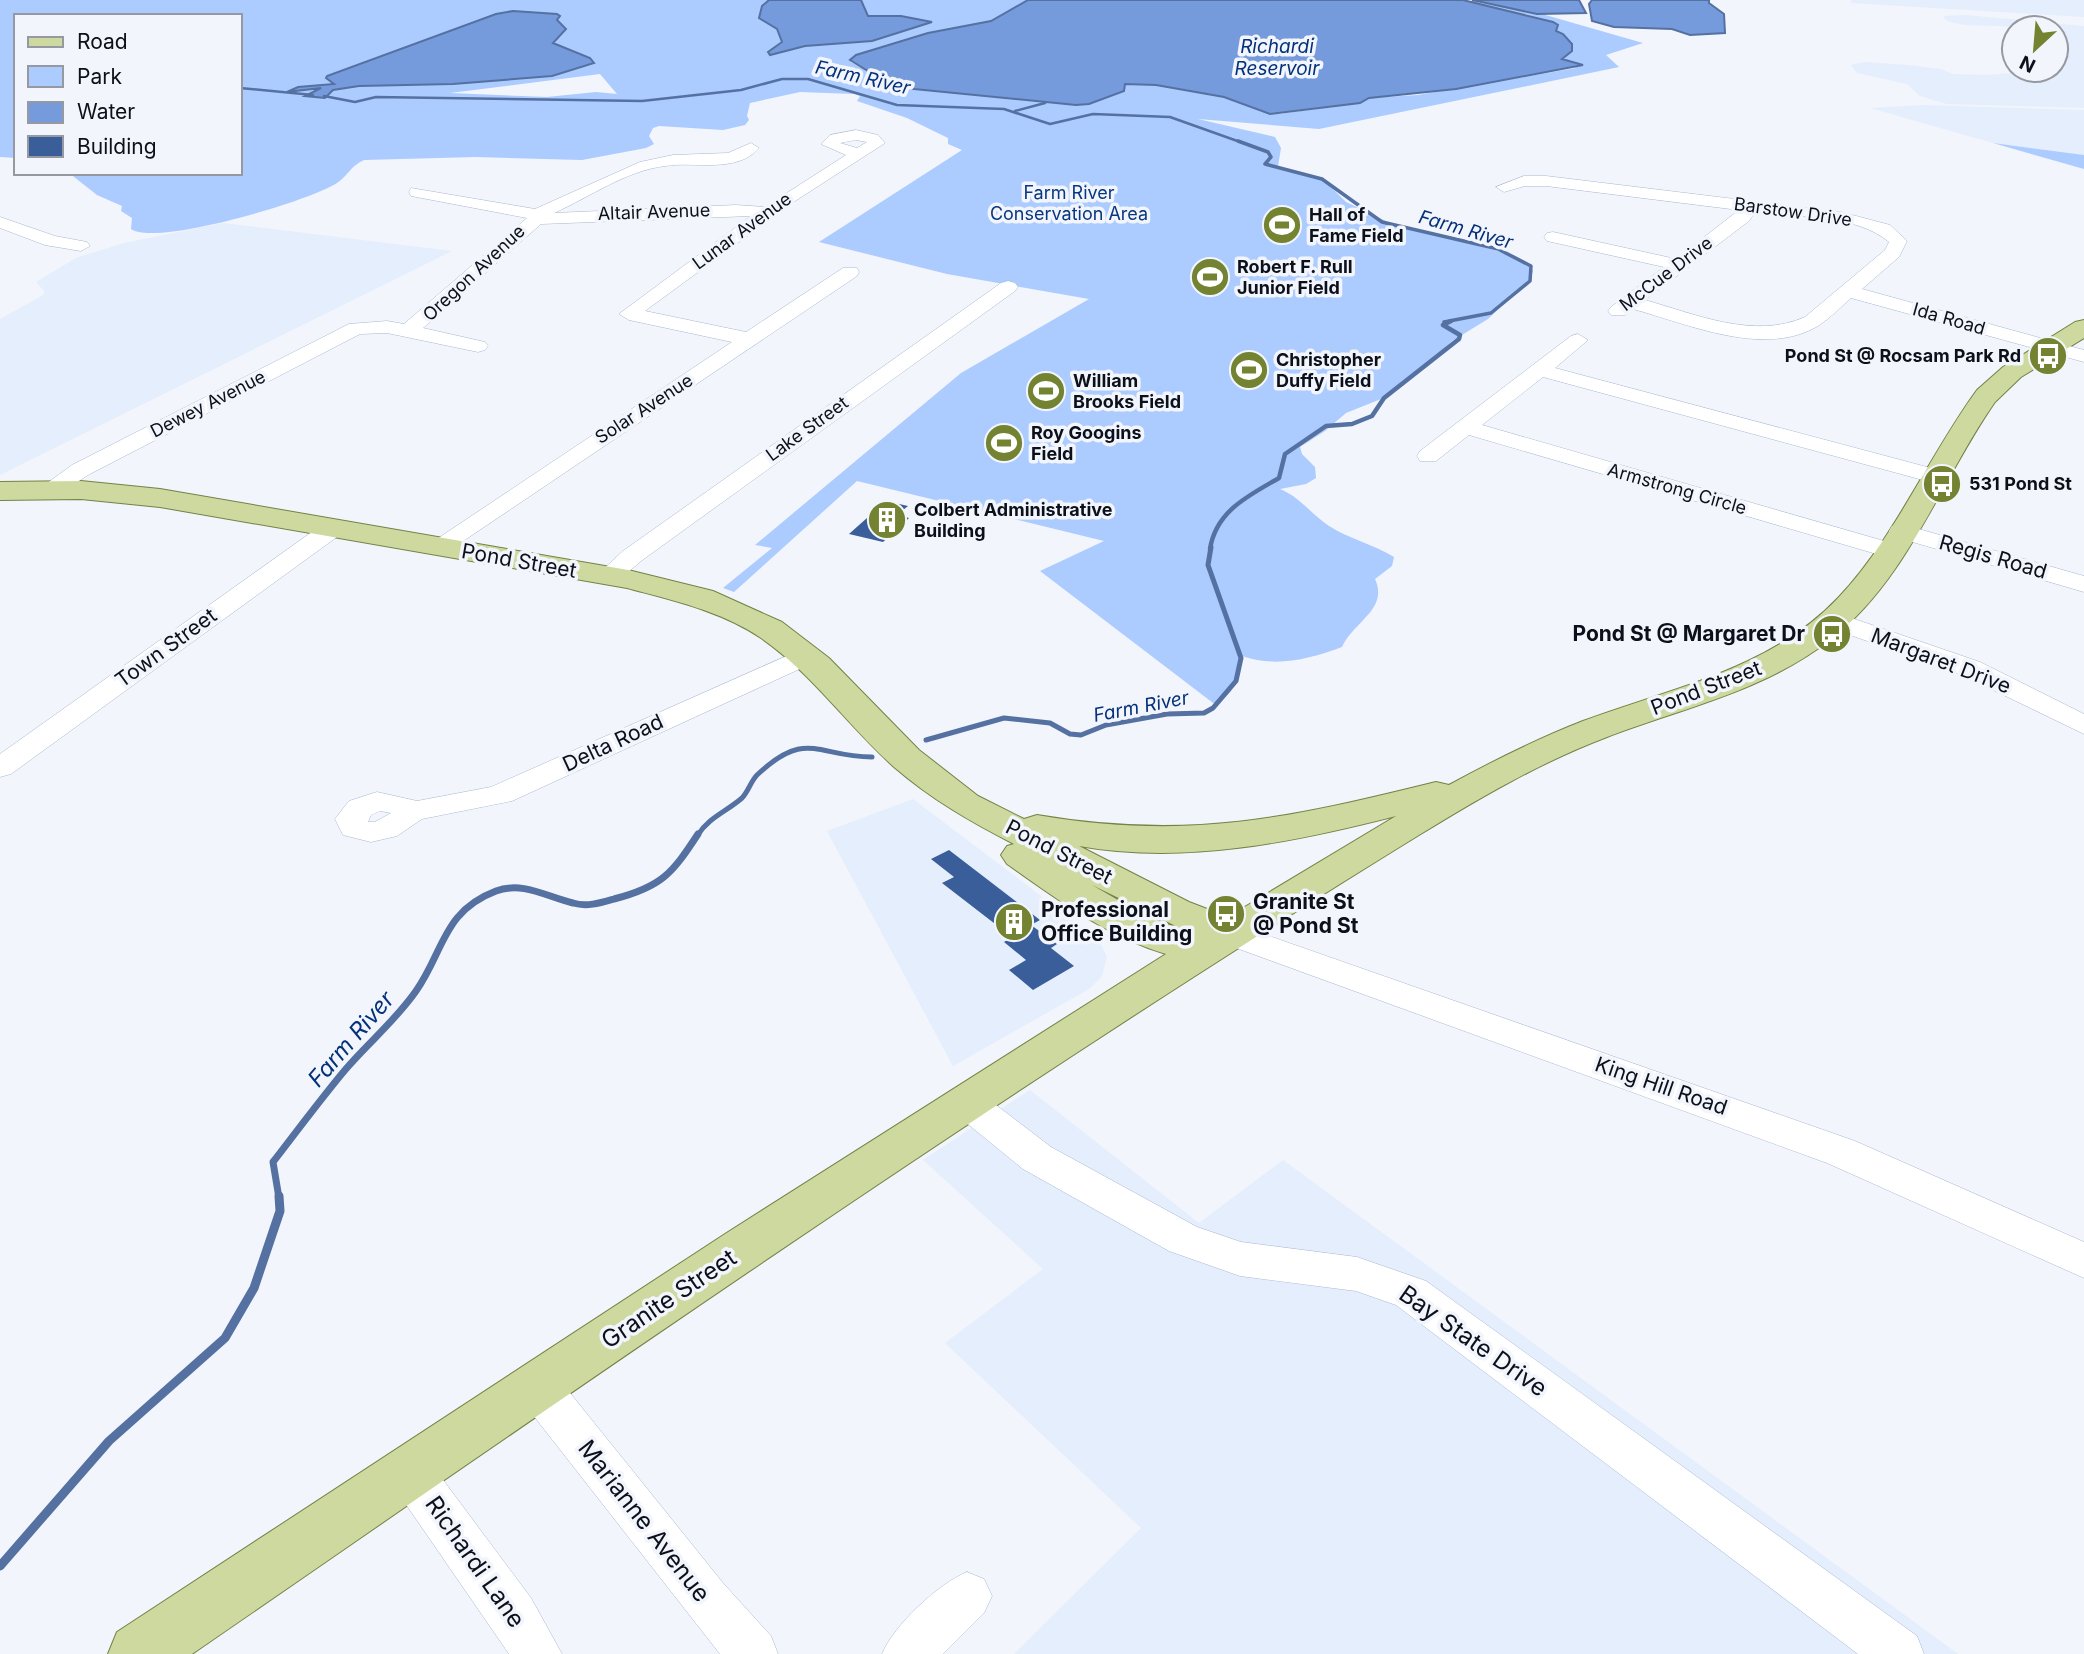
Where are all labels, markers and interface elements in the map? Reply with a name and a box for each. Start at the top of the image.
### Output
legend [14,14,242,175]
north arrow [2000,14,2070,84]
text: Road [77,29,128,54]
water label: Richardi Reservoir [1235,35,1320,80]
text: N [2016,50,2039,77]
water label: Farm River [813,55,913,100]
text: Park [77,64,122,89]
text: Water [77,99,135,124]
text: Building [77,134,157,159]
park label: Farm River Conservation Area [990,182,1148,224]
street label: Lunar Avenue [688,188,795,273]
street label: Barstow Drive [1733,193,1853,230]
street label: Altair Avenue [597,199,711,224]
sports icon: Hall of Fame Field [1261,204,1303,246]
place label: Hall of Fame Field [1309,204,1404,246]
water label: Farm River [1416,205,1516,254]
street label: Oregon Avenue [418,220,529,325]
street label: McCue Drive [1615,232,1716,315]
sports icon: Robert F. Rull Junior Field [1189,256,1231,298]
place label: Robert F. Rull Junior Field [1237,256,1353,298]
street label: Ida Road [1910,298,1988,339]
bus stop icon: Pond St @ Rocsam Park Rd [2027,335,2069,377]
place label: Pond St @ Rocsam Park Rd [1785,345,2021,366]
sports icon: Christopher Duffy Field [1228,349,1270,391]
place label: Christopher Duffy Field [1276,349,1381,391]
street label: Dewey Avenue [147,366,269,442]
street label: Solar Avenue [591,369,696,448]
sports icon: William Brooks Field [1025,370,1067,412]
place label: William Brooks Field [1073,370,1181,412]
street label: Lake Street [762,392,852,465]
sports icon: Roy Googins Field [983,422,1025,464]
place label: Roy Googins Field [1031,422,1142,464]
street label: Armstrong Circle [1605,459,1749,518]
bus stop icon: 531 Pond St [1921,463,1963,505]
place label: 531 Pond St [1969,473,2072,494]
building icon: Colbert Administrative Building [866,499,908,541]
place label: Colbert Administrative Building [914,499,1113,541]
street label: Regis Road [1936,529,2050,584]
street label: Pond Street [460,538,579,583]
street label: Town Street [110,602,221,693]
bus stop icon: Pond St @ Margaret Dr [1811,613,1853,655]
place label: Pond St @ Margaret Dr [1572,621,1805,646]
street label: Margaret Drive [1868,622,2015,699]
street label: Pond Street [1647,655,1765,720]
water label: Farm River [1091,686,1192,727]
street label: Delta Road [559,708,667,777]
street label: Pond Street [1002,814,1117,889]
place label: Granite St @ Pond St [1253,889,1359,938]
bus stop icon: Granite St @ Pond St [1205,893,1247,935]
place label: Professional Office Building [1041,897,1192,946]
building icon: Professional Office Building [993,901,1035,943]
water label: Farm River [302,985,401,1092]
street label: King Hill Road [1592,1051,1731,1120]
street label: Granite Street [596,1243,742,1354]
street label: Bay State Drive [1394,1279,1553,1402]
street label: Marianne Avenue [572,1434,717,1607]
street label: Richardi Lane [419,1490,531,1633]

